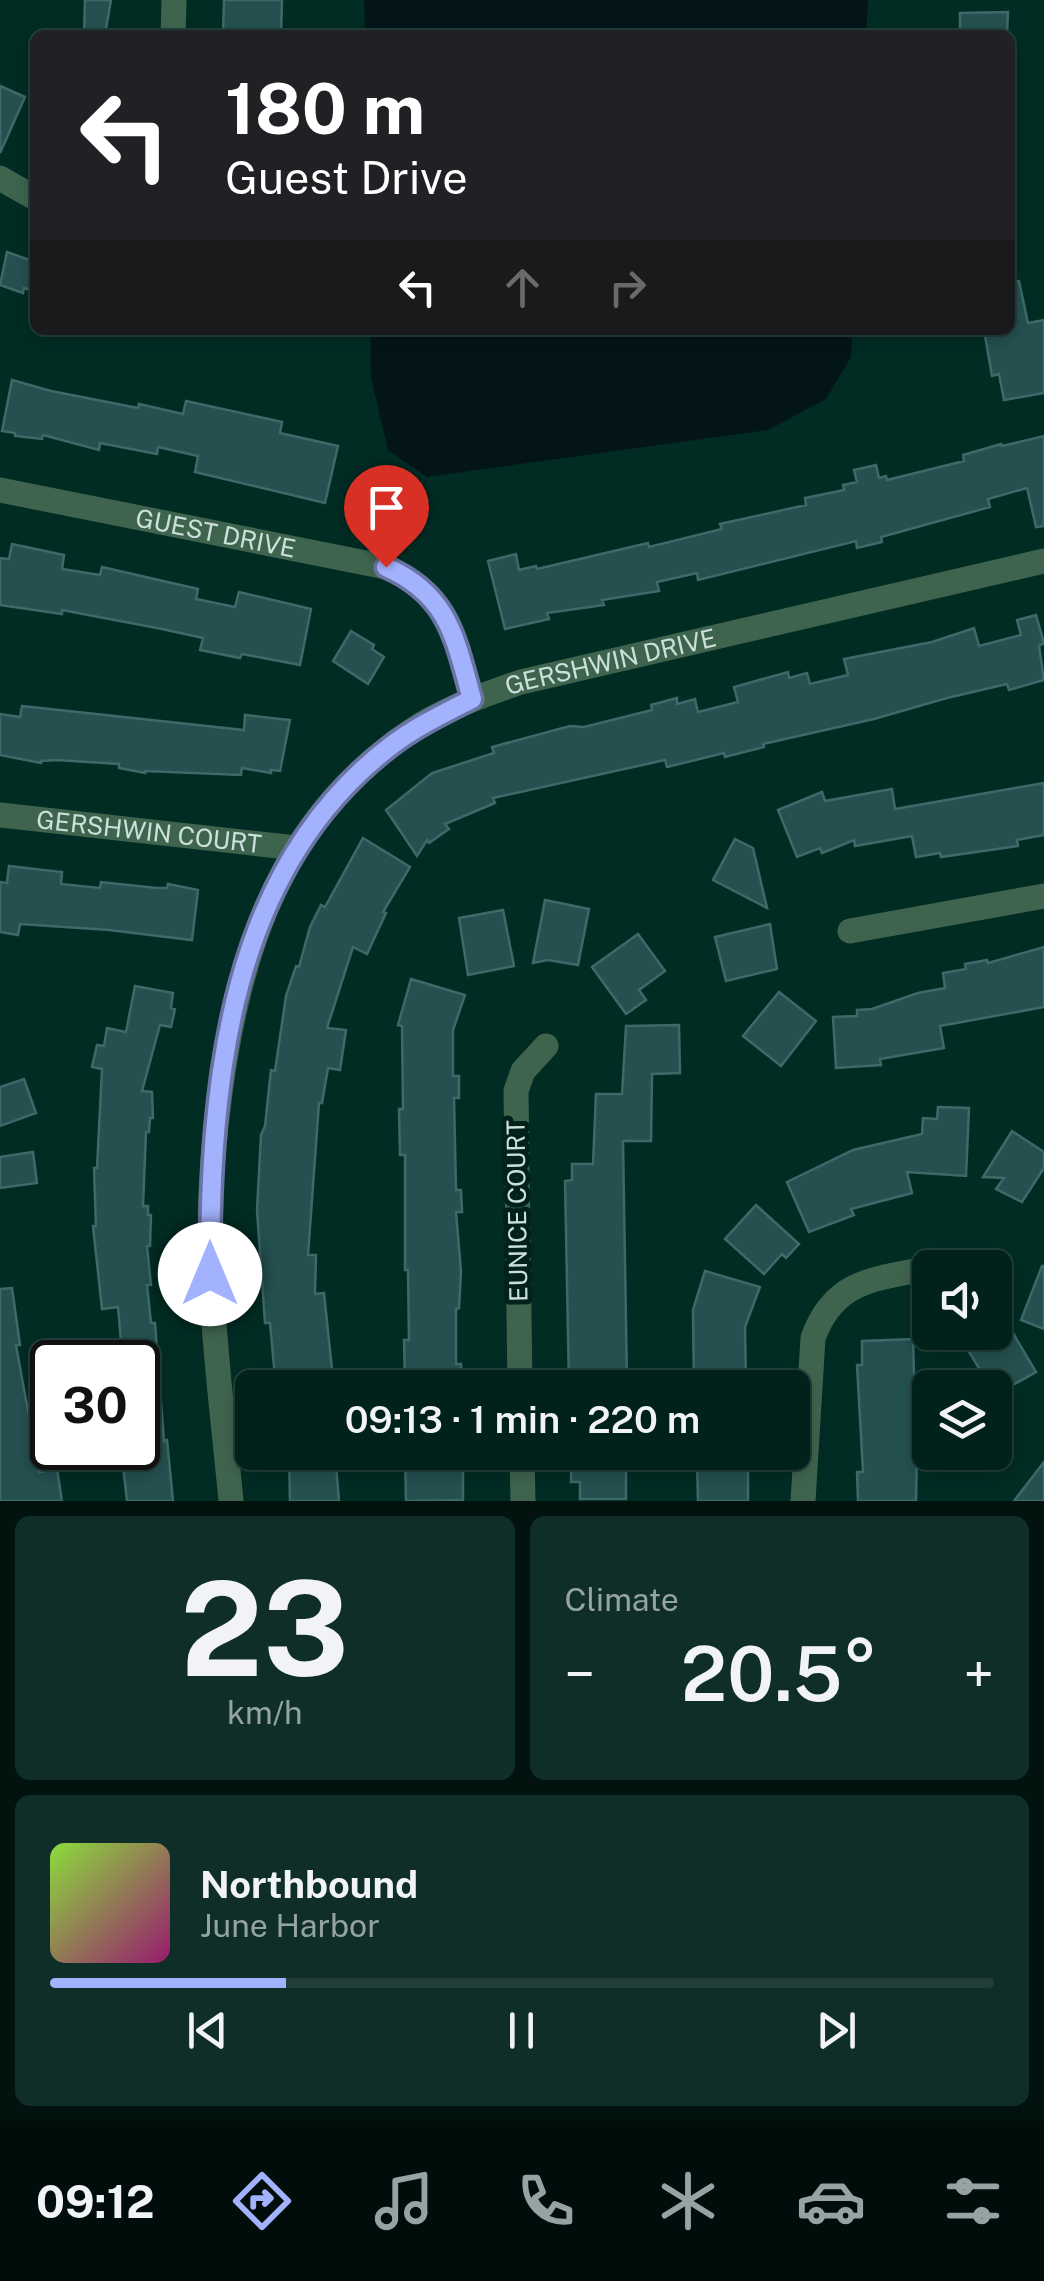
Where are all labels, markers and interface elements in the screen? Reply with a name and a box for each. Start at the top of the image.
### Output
text: 180 m [225,67,425,150]
icon: left [60,70,190,200]
text: Guest Drive [225,151,468,204]
icon: left [390,260,445,315]
icon: ahead [495,260,550,315]
icon: right [600,260,655,315]
pin [344,465,429,568]
icon: arrive [359,480,414,535]
street label: GUEST DRIVE [133,502,298,564]
street label: GERSHWIN DRIVE [501,622,719,701]
street label: GERSHWIN COURT [35,804,263,859]
street label: EUNICE COURT [500,1120,534,1302]
position arrow [158,1222,262,1326]
map controls [912,1250,1012,1470]
button: sound [912,1250,1012,1350]
speed limit sign: 30 [30,1340,160,1470]
button: layers [912,1370,1012,1470]
text: 09:13 · 1 min · 220 m [345,1397,700,1442]
text: 23 [180,1553,349,1705]
text: Climate [565,1581,679,1618]
text: 20.5° [681,1630,878,1718]
text: − [565,1642,595,1706]
text: + [964,1642,994,1706]
text: km/h [227,1694,302,1731]
text: Northbound [200,1862,418,1907]
text: June Harbor [200,1907,380,1944]
icon: previous [180,2003,235,2058]
icon: pause [494,2003,549,2058]
icon: next [809,2003,864,2058]
icon: directions [227,2166,297,2236]
icon: music [369,2166,439,2236]
icon: phone [511,2166,581,2236]
icon: climate [653,2166,723,2236]
icon: car [796,2166,866,2236]
icon: filters [938,2166,1008,2236]
text: 09:12 [36,2175,155,2228]

